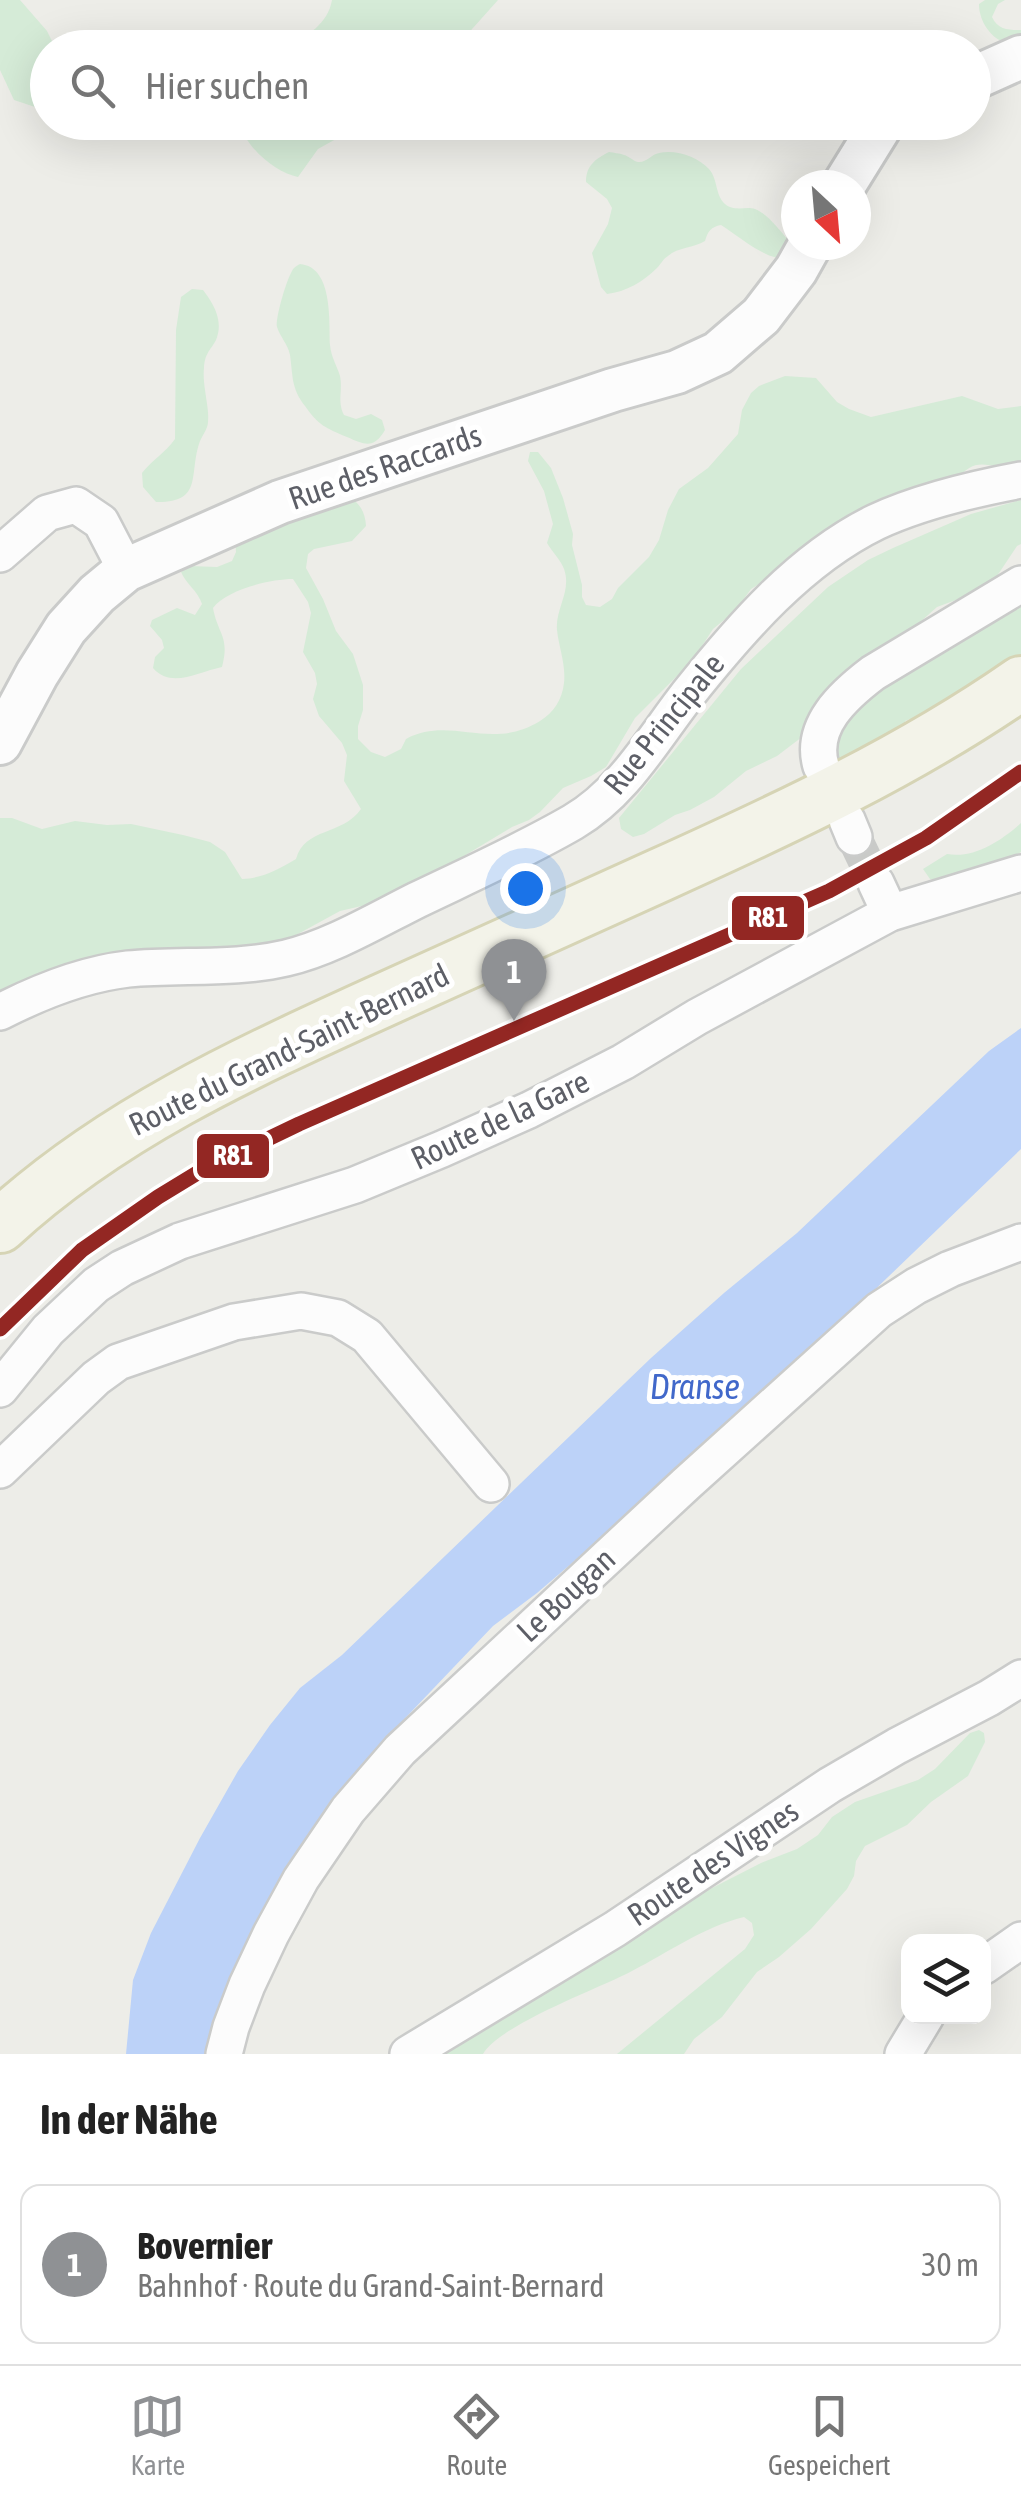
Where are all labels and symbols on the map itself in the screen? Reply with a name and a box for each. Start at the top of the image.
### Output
north arrow [781,170,871,260]
street label: Rue des Raccards [284,416,486,517]
street label: Rue Principale [596,646,732,802]
your location [500,863,551,914]
line badge: R81 [730,894,806,942]
text: R81 [748,901,788,933]
pin: 1 [482,938,546,1021]
street label: Route du Grand-Saint-Bernard [123,956,455,1143]
street label: Route de la Gare [405,1062,595,1177]
line badge: R81 [195,1132,271,1180]
text: R81 [213,1139,253,1171]
water label: Dranse [650,1366,740,1406]
street label: Le Bougan [509,1540,622,1649]
street label: Route des Vignes [620,1792,805,1933]

